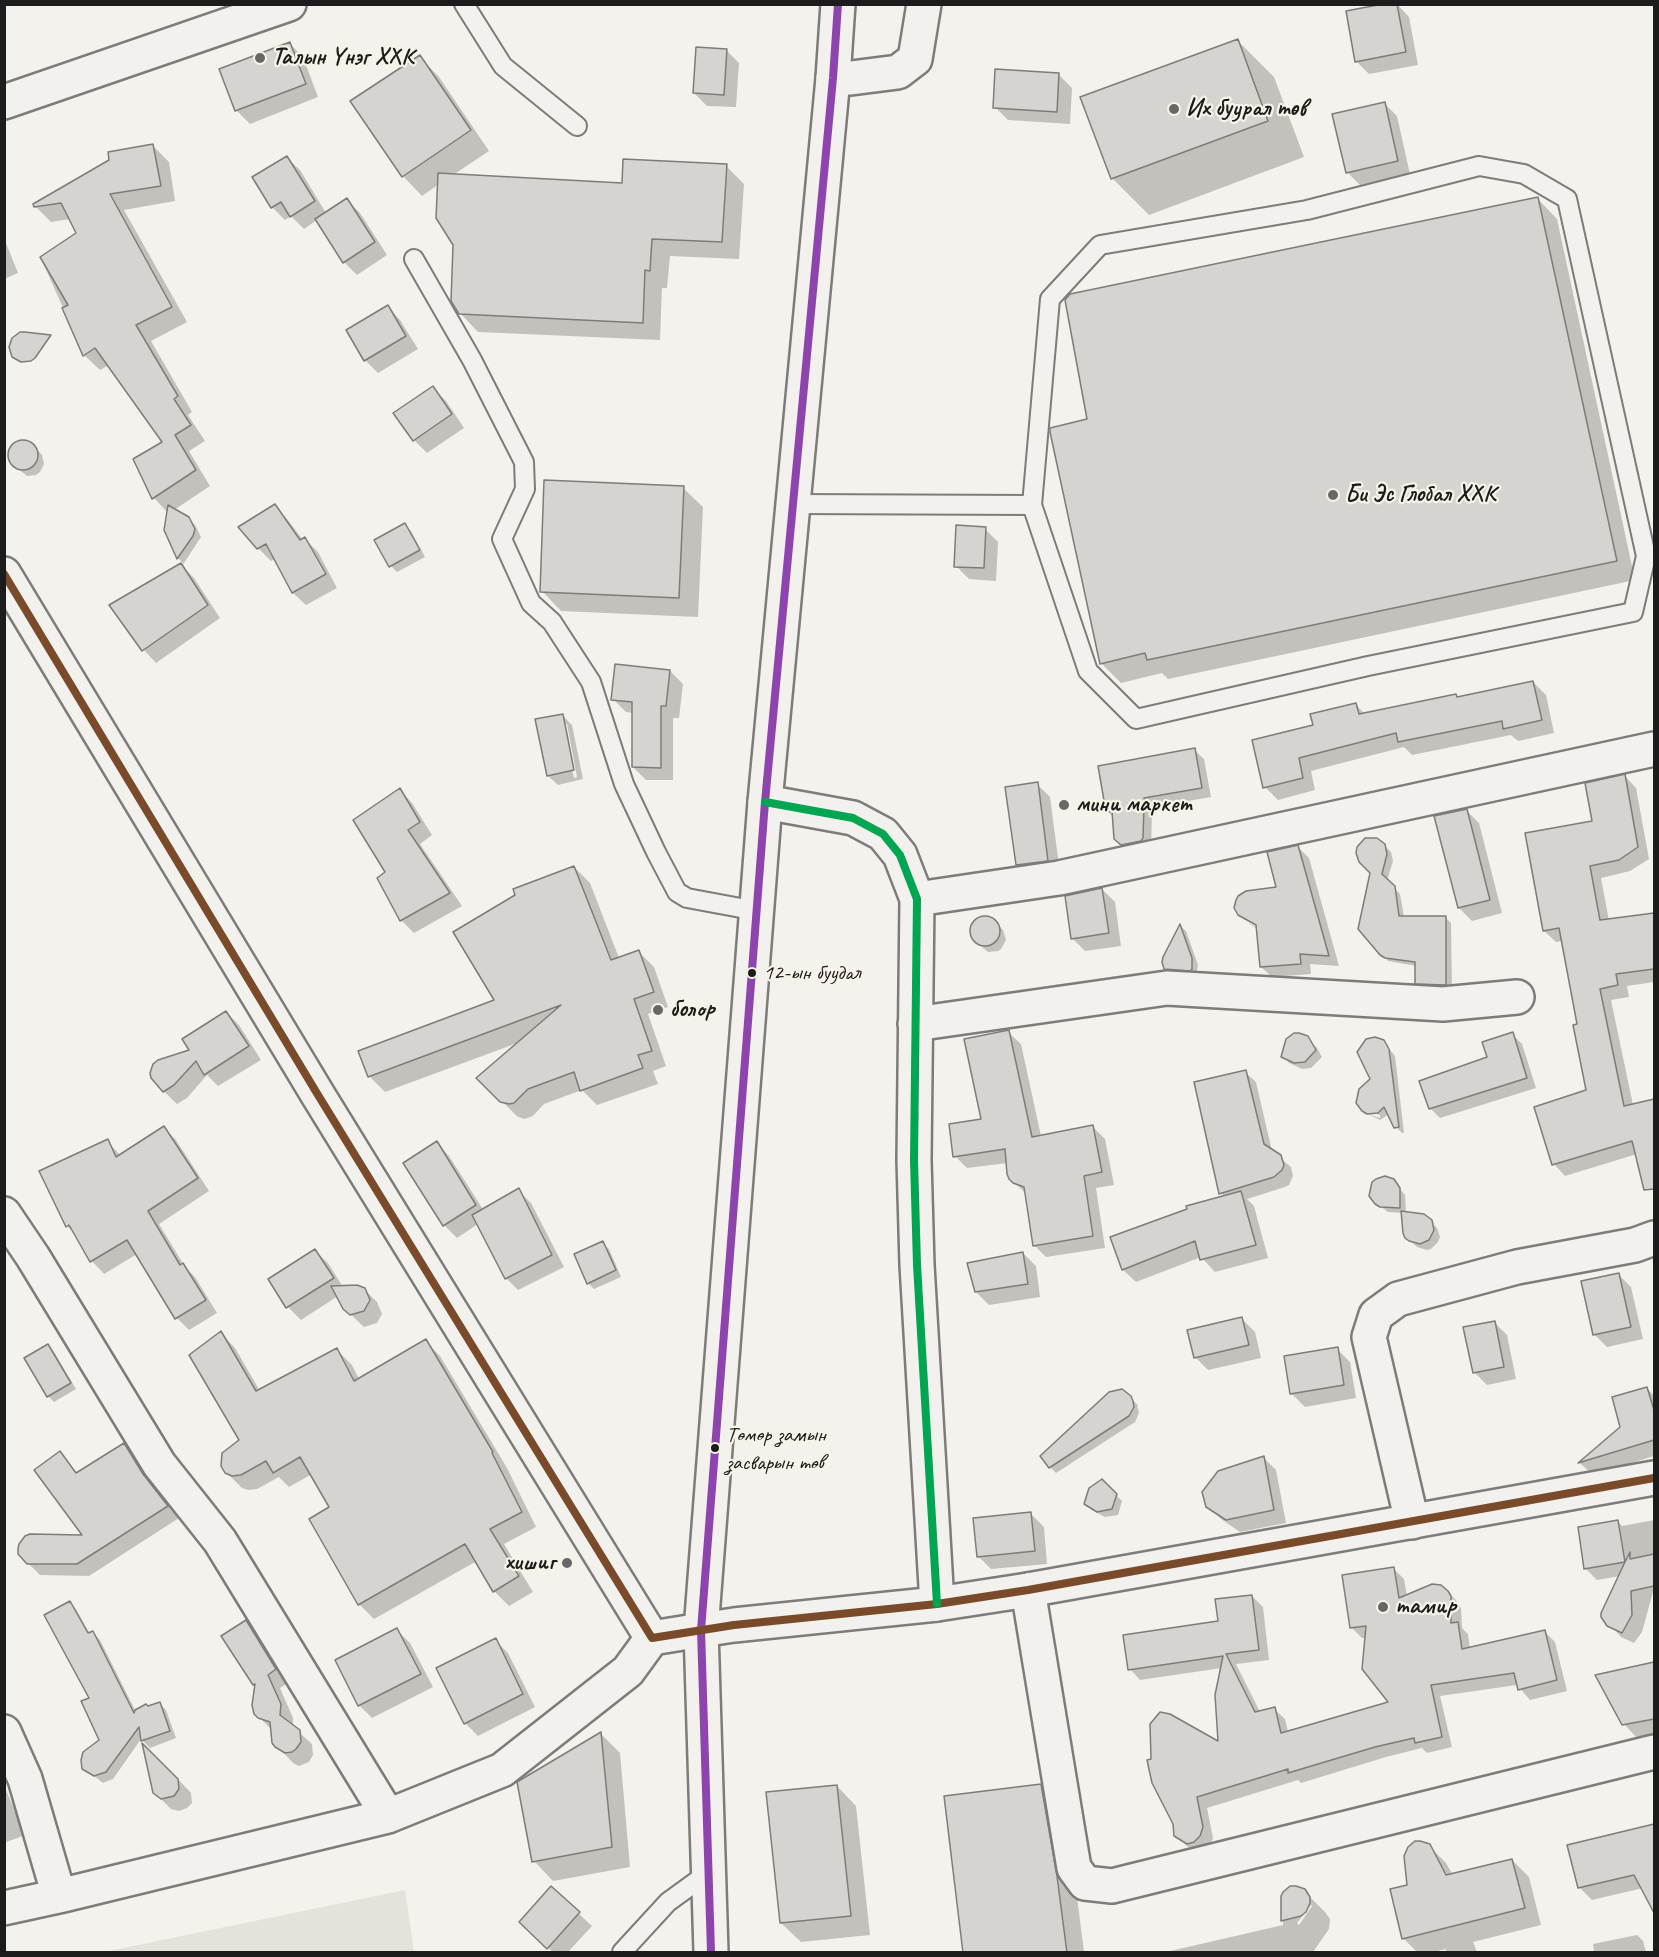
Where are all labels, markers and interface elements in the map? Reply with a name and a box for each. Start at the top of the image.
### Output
place label: Талын Үнэг ХХК [272,44,414,72]
marker: Талын Үнэг ХХК [253,51,267,65]
place label: Их буурал төв [1186,95,1307,123]
marker: Их буурал төв [1167,102,1181,116]
place label: Би Эс Глобал ХХК [1345,481,1496,509]
marker: Би Эс Глобал ХХК [1326,488,1340,502]
place label: мини маркет [1076,791,1191,819]
marker: мини маркет [1057,798,1071,812]
place label: 12-ын буудал [763,960,860,986]
marker: 12-ын буудал [746,967,758,979]
place label: болор [670,996,715,1024]
marker: болор [651,1003,665,1017]
place label: Төмөр замын засварын төв [726,1422,826,1474]
marker: Төмөр замын засварын төв [709,1442,721,1454]
place label: хишиг [505,1549,555,1577]
marker: хишиг [560,1556,574,1570]
place label: тамир [1395,1593,1456,1621]
marker: тамир [1376,1600,1390,1614]

